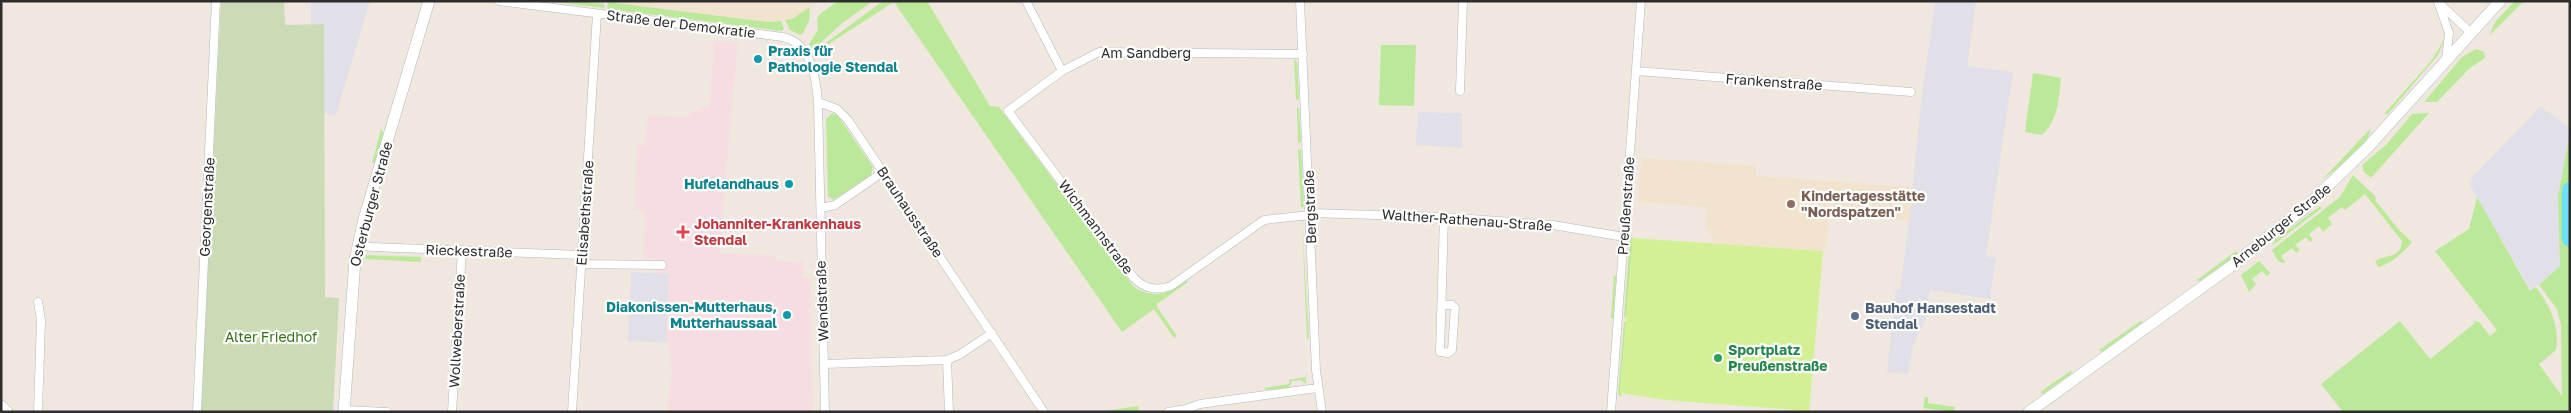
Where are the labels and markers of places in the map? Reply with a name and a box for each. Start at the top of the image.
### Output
place label: Praxis für Pathologie Stendal [768,42,898,75]
marker: Praxis für Pathologie Stendal [752,53,764,65]
place label: Hufelandhaus [684,175,779,192]
marker: Hufelandhaus [783,178,795,190]
place label: Kindertagesstätte "Nordspatzen" [1801,187,1925,220]
marker: Kindertagesstätte "Nordspatzen" [1785,198,1797,210]
place label: Johanniter-Krankenhaus Stendal [694,215,861,248]
marker: Johanniter-Krankenhaus Stendal [676,225,690,239]
place label: Diakonissen-Mutterhaus, Mutterhaussaal [606,298,777,331]
place label: Bauhof Hansestadt Stendal [1865,299,1996,332]
marker: Diakonissen-Mutterhaus, Mutterhaussaal [781,309,793,321]
marker: Bauhof Hansestadt Stendal [1849,310,1861,322]
place label: Sportplatz Preußenstraße [1728,341,1828,374]
marker: Sportplatz Preußenstraße [1712,352,1724,364]

